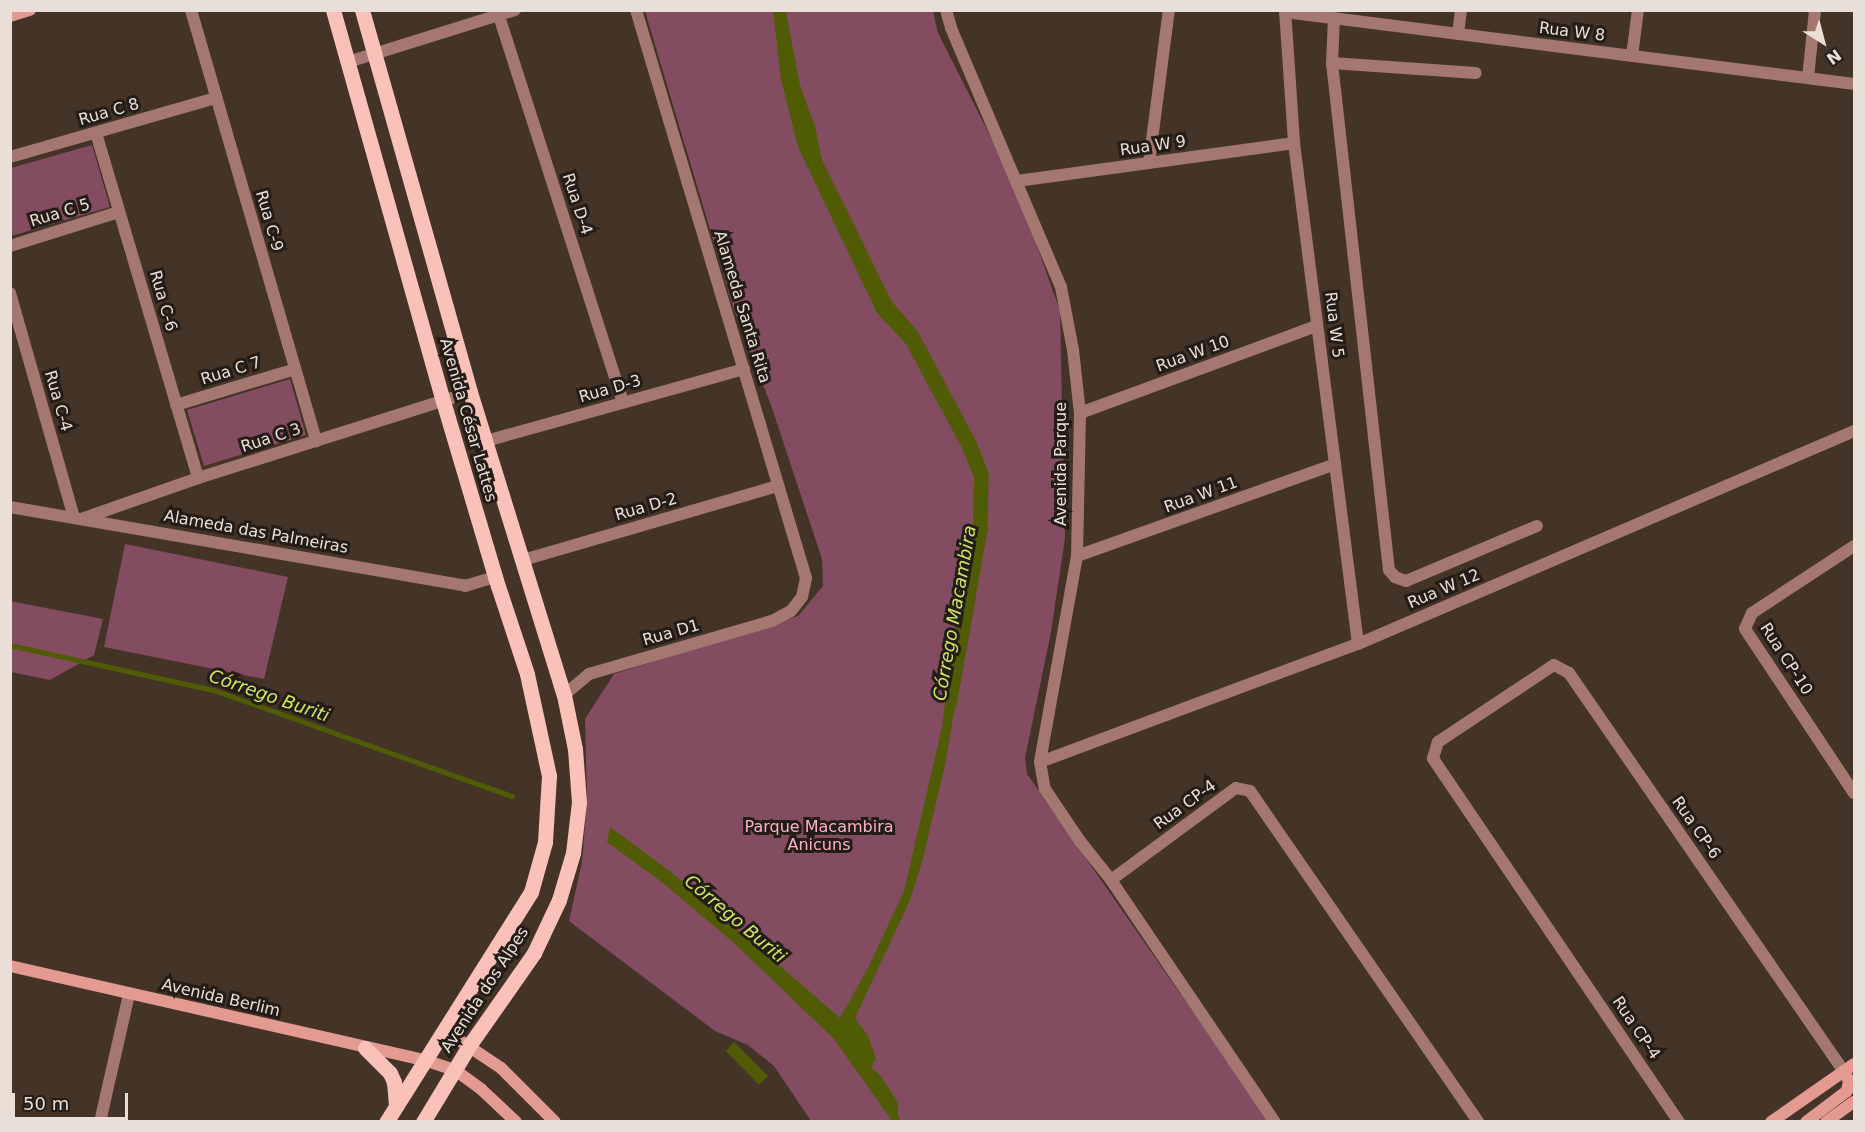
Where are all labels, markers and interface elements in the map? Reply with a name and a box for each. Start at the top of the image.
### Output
north arrow [1793,12,1853,72]
street label: Rua W 8 [1538,18,1606,46]
text: N [1823,45,1845,69]
street label: Rua C 8 [77,94,141,130]
street label: Rua W 9 [1119,132,1187,160]
street label: Rua D-4 [558,171,596,237]
street label: Rua C-9 [251,188,287,254]
street label: Rua C 5 [28,195,92,231]
street label: Alameda Santa Rita [710,228,774,386]
street label: Rua C-6 [145,268,181,334]
street label: Rua W 5 [1320,291,1348,359]
street label: Rua W 10 [1154,332,1232,376]
street label: Avenida César Lattes [435,336,501,504]
street label: Rua C 7 [199,353,263,389]
street label: Rua C-4 [40,368,76,434]
street label: Rua D-3 [577,371,643,407]
street label: Avenida Parque [1051,402,1071,526]
street label: Rua C 3 [239,419,303,457]
street label: Rua W 11 [1162,473,1240,517]
street label: Rua D-2 [613,489,679,525]
street label: Alameda das Palmeiras [162,506,350,558]
water label: Córrego Macambira [929,524,981,702]
street label: Rua W 12 [1405,565,1483,613]
street label: Rua D1 [641,616,701,650]
street label: Rua CP-10 [1756,619,1816,699]
water label: Córrego Buriti [206,665,332,727]
street label: Rua CP-4 [1150,776,1220,834]
street label: Rua CP-6 [1668,793,1724,863]
park label: Parque Macambira Anicuns [744,817,894,855]
water label: Córrego Buriti [680,870,790,968]
street label: Avenida dos Alpes [437,924,533,1056]
street label: Avenida Berlim [160,975,282,1021]
street label: Rua CP-4 [1608,993,1664,1063]
scale bar [15,1081,130,1119]
text: 50 m [23,1093,69,1114]

